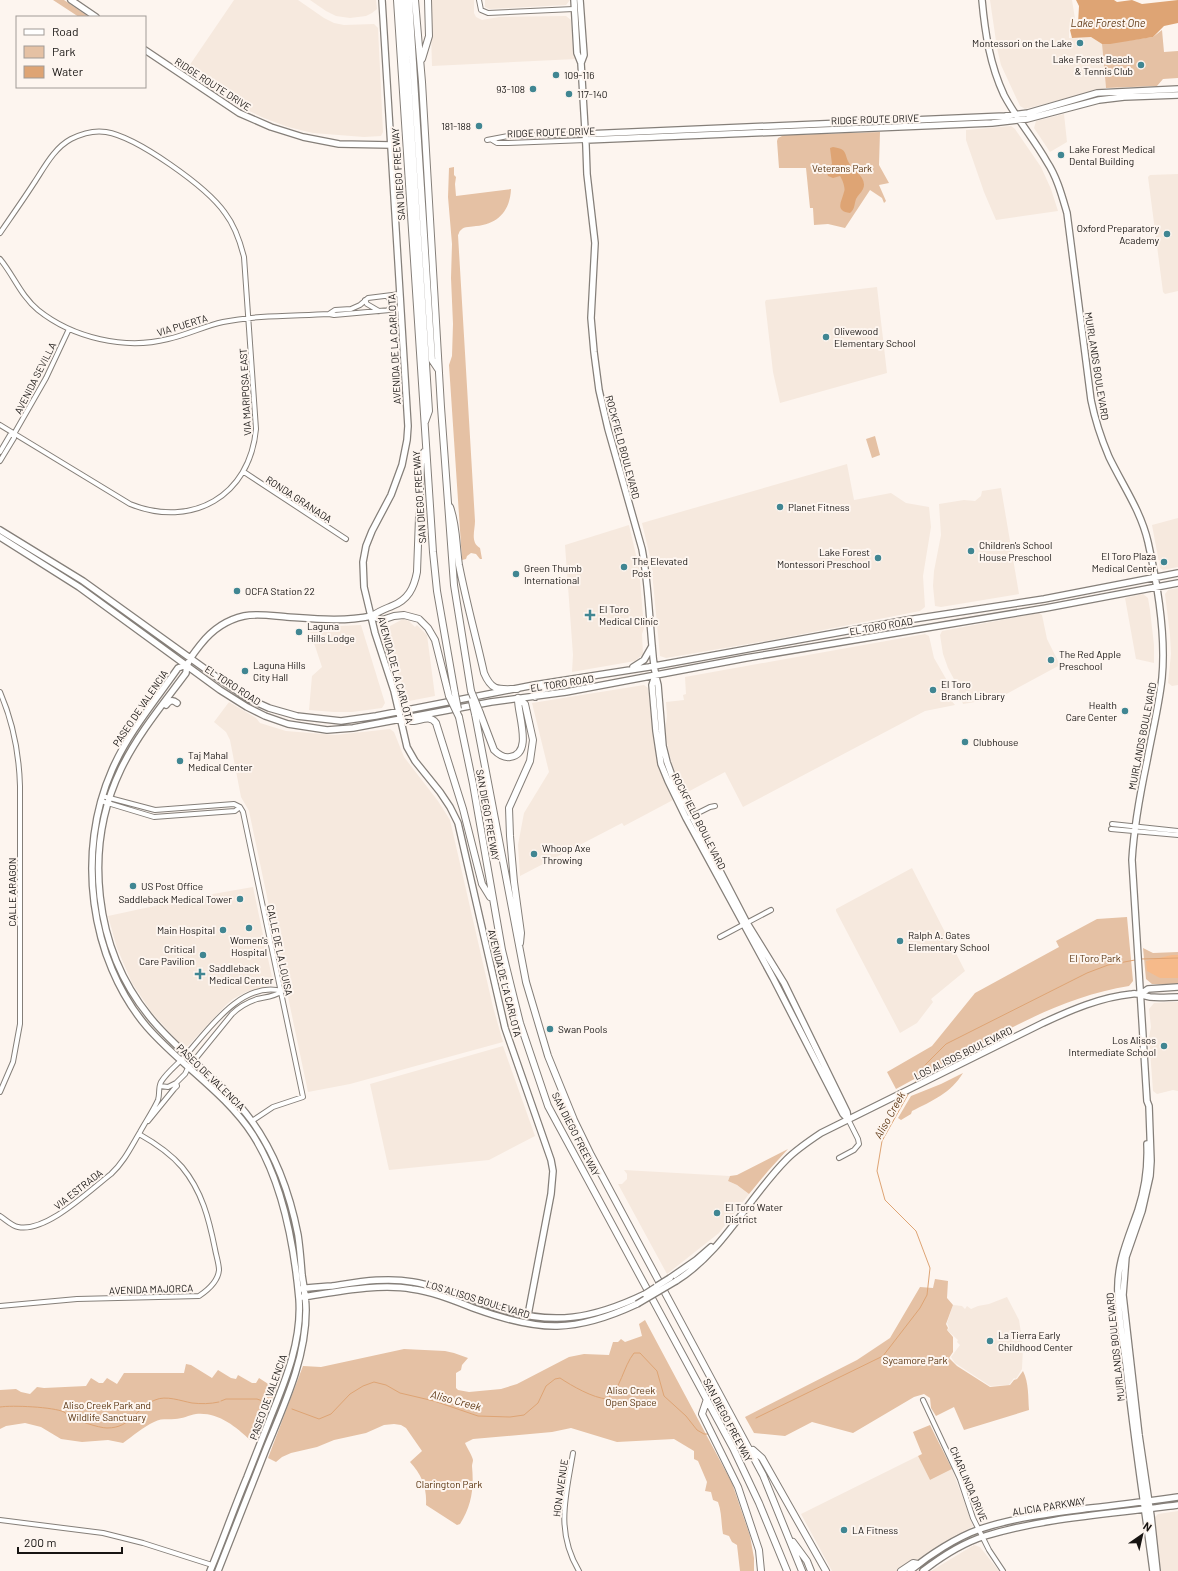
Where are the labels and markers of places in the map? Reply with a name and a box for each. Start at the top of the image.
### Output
place label: Montessori on the Lake [972,37,1072,49]
marker: Montessori on the Lake [1075,38,1085,48]
place label: Lake Forest Beach & Tennis Club [1053,53,1133,77]
marker: Lake Forest Beach & Tennis Club [1136,60,1146,70]
place label: 109-116 [564,69,594,81]
marker: 109-116 [551,70,561,80]
place label: 93-108 [496,83,525,95]
marker: 93-108 [528,84,538,94]
place label: 117-140 [577,88,607,100]
marker: 117-140 [564,89,574,99]
place label: 181-188 [441,120,471,132]
marker: 181-188 [474,121,484,131]
place label: Lake Forest Medical Dental Building [1069,143,1155,167]
marker: Lake Forest Medical Dental Building [1056,150,1066,160]
place label: Oxford Preparatory Academy [1077,222,1159,246]
marker: Oxford Preparatory Academy [1162,229,1172,239]
place label: Olivewood Elementary School [834,325,915,349]
marker: Olivewood Elementary School [821,332,831,342]
place label: Planet Fitness [788,501,850,513]
marker: Planet Fitness [775,502,785,512]
place label: Children's School House Preschool [979,539,1052,563]
place label: Lake Forest Montessori Preschool [777,546,870,570]
marker: Children's School House Preschool [966,546,976,556]
place label: El Toro Plaza Medical Center [1092,550,1156,574]
marker: Lake Forest Montessori Preschool [873,553,883,563]
place label: The Elevated Post [632,555,688,579]
marker: El Toro Plaza Medical Center [1159,557,1169,567]
place label: Green Thumb International [524,562,582,586]
marker: The Elevated Post [619,562,629,572]
marker: Green Thumb International [511,569,521,579]
place label: OCFA Station 22 [245,585,315,597]
marker: OCFA Station 22 [232,586,242,596]
place label: El Toro Medical Clinic [599,603,658,627]
marker: El Toro Medical Clinic [584,609,596,621]
place label: Laguna Hills Lodge [307,620,355,644]
marker: Laguna Hills Lodge [294,627,304,637]
place label: The Red Apple Preschool [1059,648,1121,672]
marker: The Red Apple Preschool [1046,655,1056,665]
place label: Laguna Hills City Hall [253,659,306,683]
marker: Laguna Hills City Hall [240,666,250,676]
place label: El Toro Branch Library [941,678,1005,702]
marker: El Toro Branch Library [928,685,938,695]
place label: Health Care Center [1066,699,1117,723]
marker: Health Care Center [1120,706,1130,716]
place label: Clubhouse [973,736,1018,748]
marker: Clubhouse [960,737,970,747]
place label: Taj Mahal Medical Center [188,749,253,773]
marker: Taj Mahal Medical Center [175,756,185,766]
place label: Whoop Axe Throwing [542,842,590,866]
marker: Whoop Axe Throwing [529,849,539,859]
place label: US Post Office [141,880,203,892]
marker: US Post Office [128,881,138,891]
place label: Saddleback Medical Tower [118,893,232,905]
marker: Saddleback Medical Tower [235,894,245,904]
marker: Women's Hospital [244,923,254,933]
place label: Main Hospital [157,924,215,936]
marker: Main Hospital [218,925,228,935]
place label: Ralph A. Gates Elementary School [908,929,989,953]
place label: Women's Hospital [230,934,268,958]
marker: Ralph A. Gates Elementary School [895,936,905,946]
place label: Critical Care Pavilion [139,943,195,967]
marker: Critical Care Pavilion [198,950,208,960]
place label: Saddleback Medical Center [209,962,274,986]
marker: Saddleback Medical Center [194,968,206,980]
place label: Swan Pools [558,1023,607,1035]
marker: Swan Pools [545,1024,555,1034]
place label: Los Alisos Intermediate School [1069,1034,1156,1058]
marker: Los Alisos Intermediate School [1159,1041,1169,1051]
place label: El Toro Water District [725,1201,783,1225]
marker: El Toro Water District [712,1208,722,1218]
place label: La Tierra Early Childhood Center [998,1329,1073,1353]
marker: La Tierra Early Childhood Center [985,1336,995,1346]
place label: LA Fitness [852,1524,898,1536]
marker: LA Fitness [839,1525,849,1535]

